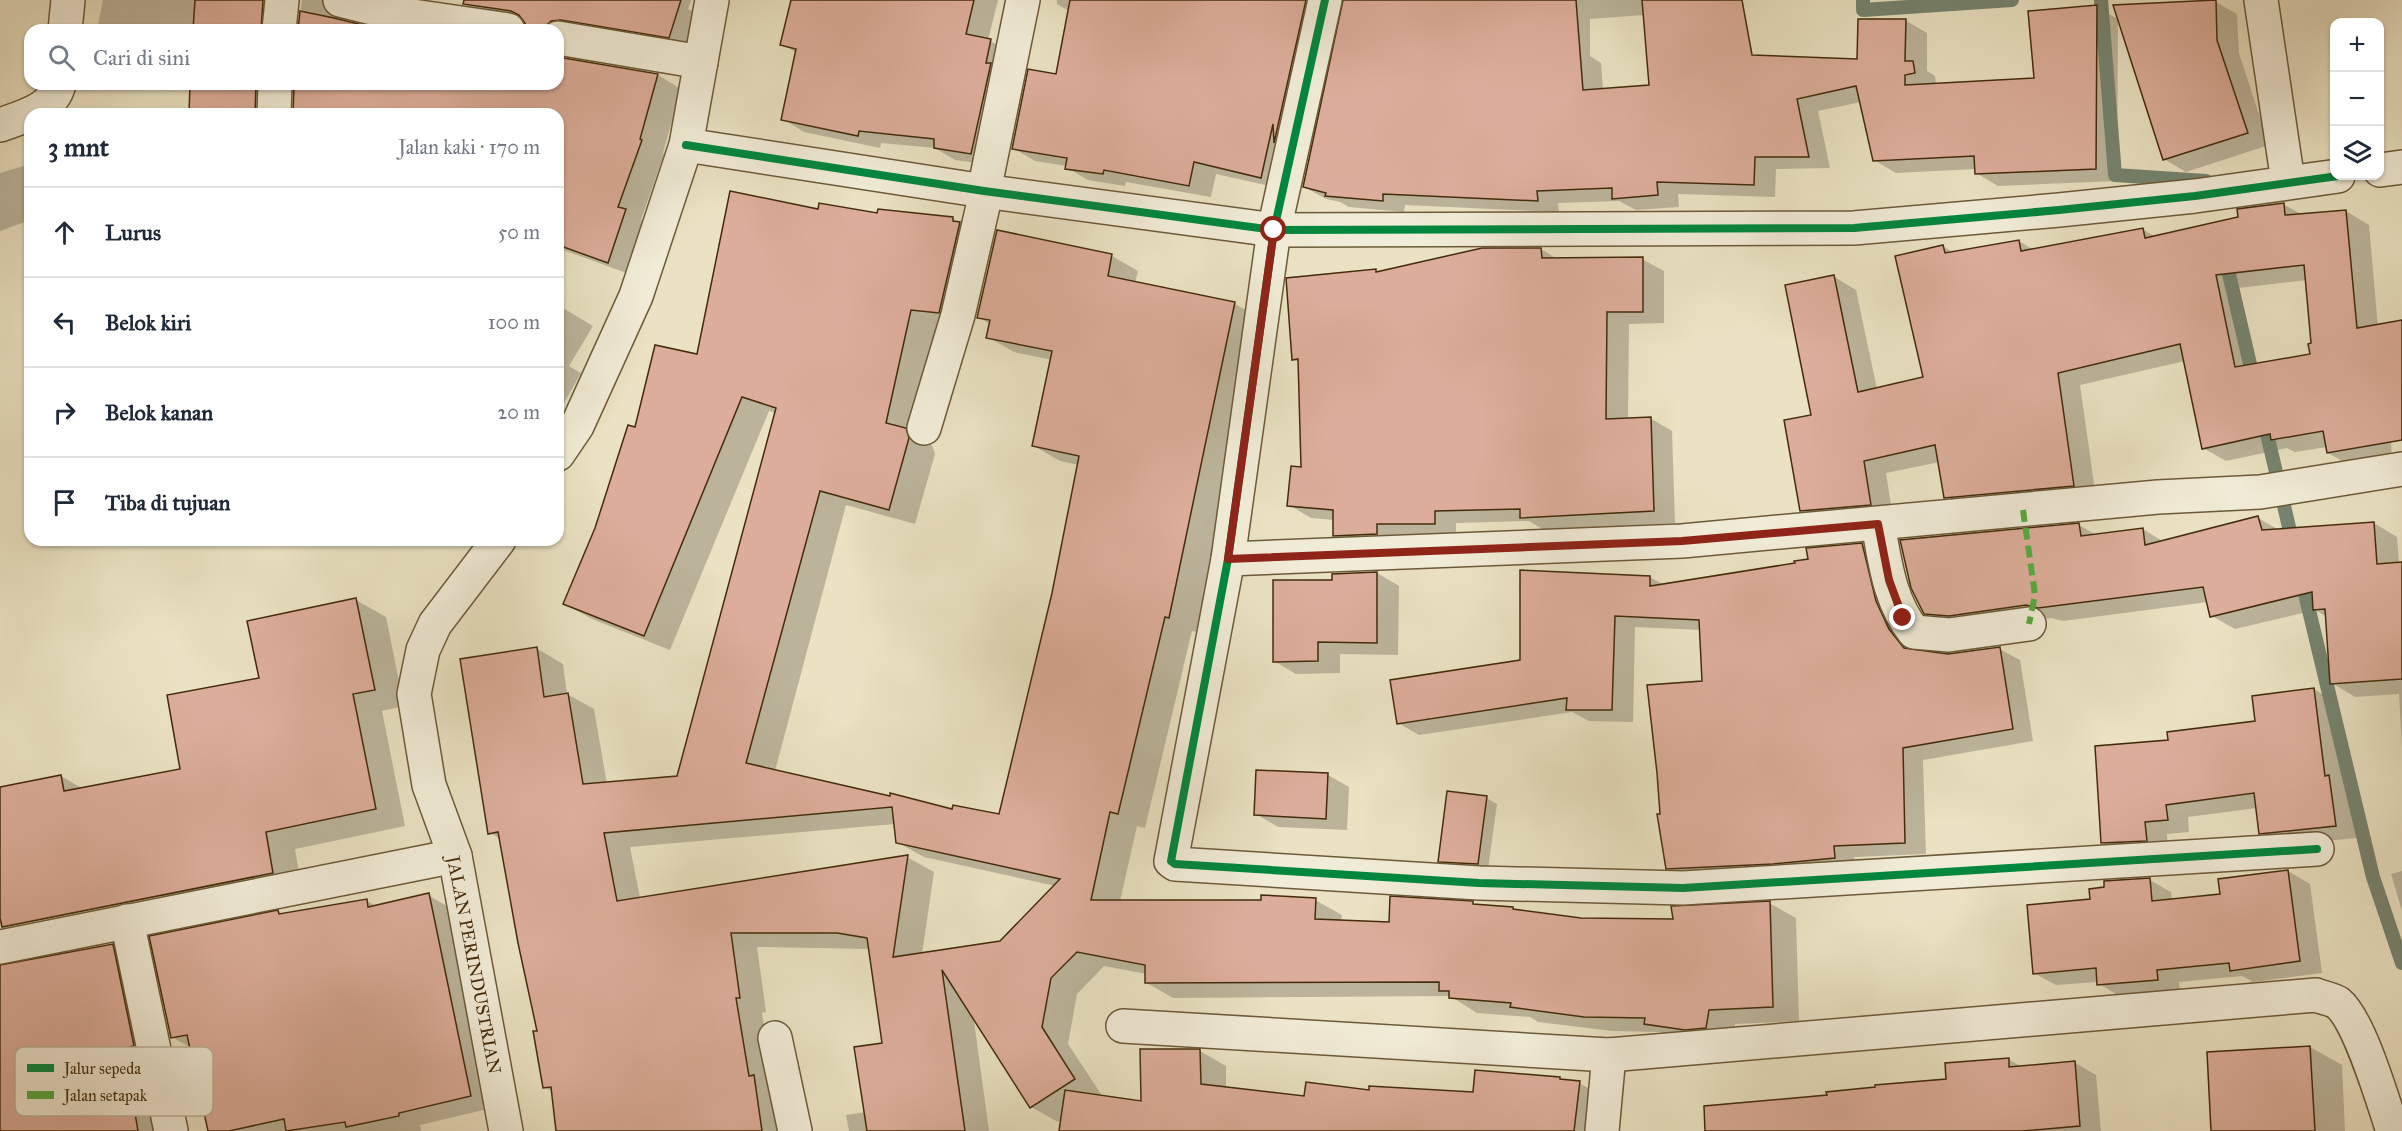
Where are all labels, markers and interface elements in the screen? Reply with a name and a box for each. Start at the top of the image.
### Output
map controls [2330,18,2384,180]
button: + [2330,18,2384,72]
search box [24,24,564,90]
icon: search [45,41,78,74]
text: Cari di sini [93,44,190,71]
button: − [2330,72,2384,126]
button: layers [2330,126,2384,180]
text: 3 mnt [48,131,109,163]
text: Jalan kaki · 170 m [398,135,540,159]
icon: ahead [48,216,81,249]
route start [1260,216,1286,242]
text: Lurus [105,219,161,246]
text: 50 m [498,220,540,244]
icon: left [48,306,81,339]
text: Belok kiri [105,309,191,336]
text: 100 m [488,310,540,334]
icon: right [48,396,81,429]
text: Belok kanan [105,399,213,426]
text: 20 m [497,400,540,424]
icon: arrive [48,486,81,519]
text: Tiba di tujuan [105,489,230,516]
route end [1889,604,1915,630]
street label: JALAN PERINDUSTRIAN [441,852,506,1076]
legend [15,1047,213,1116]
text: Jalur sepeda [62,1059,141,1079]
text: Jalan setapak [62,1086,148,1106]

